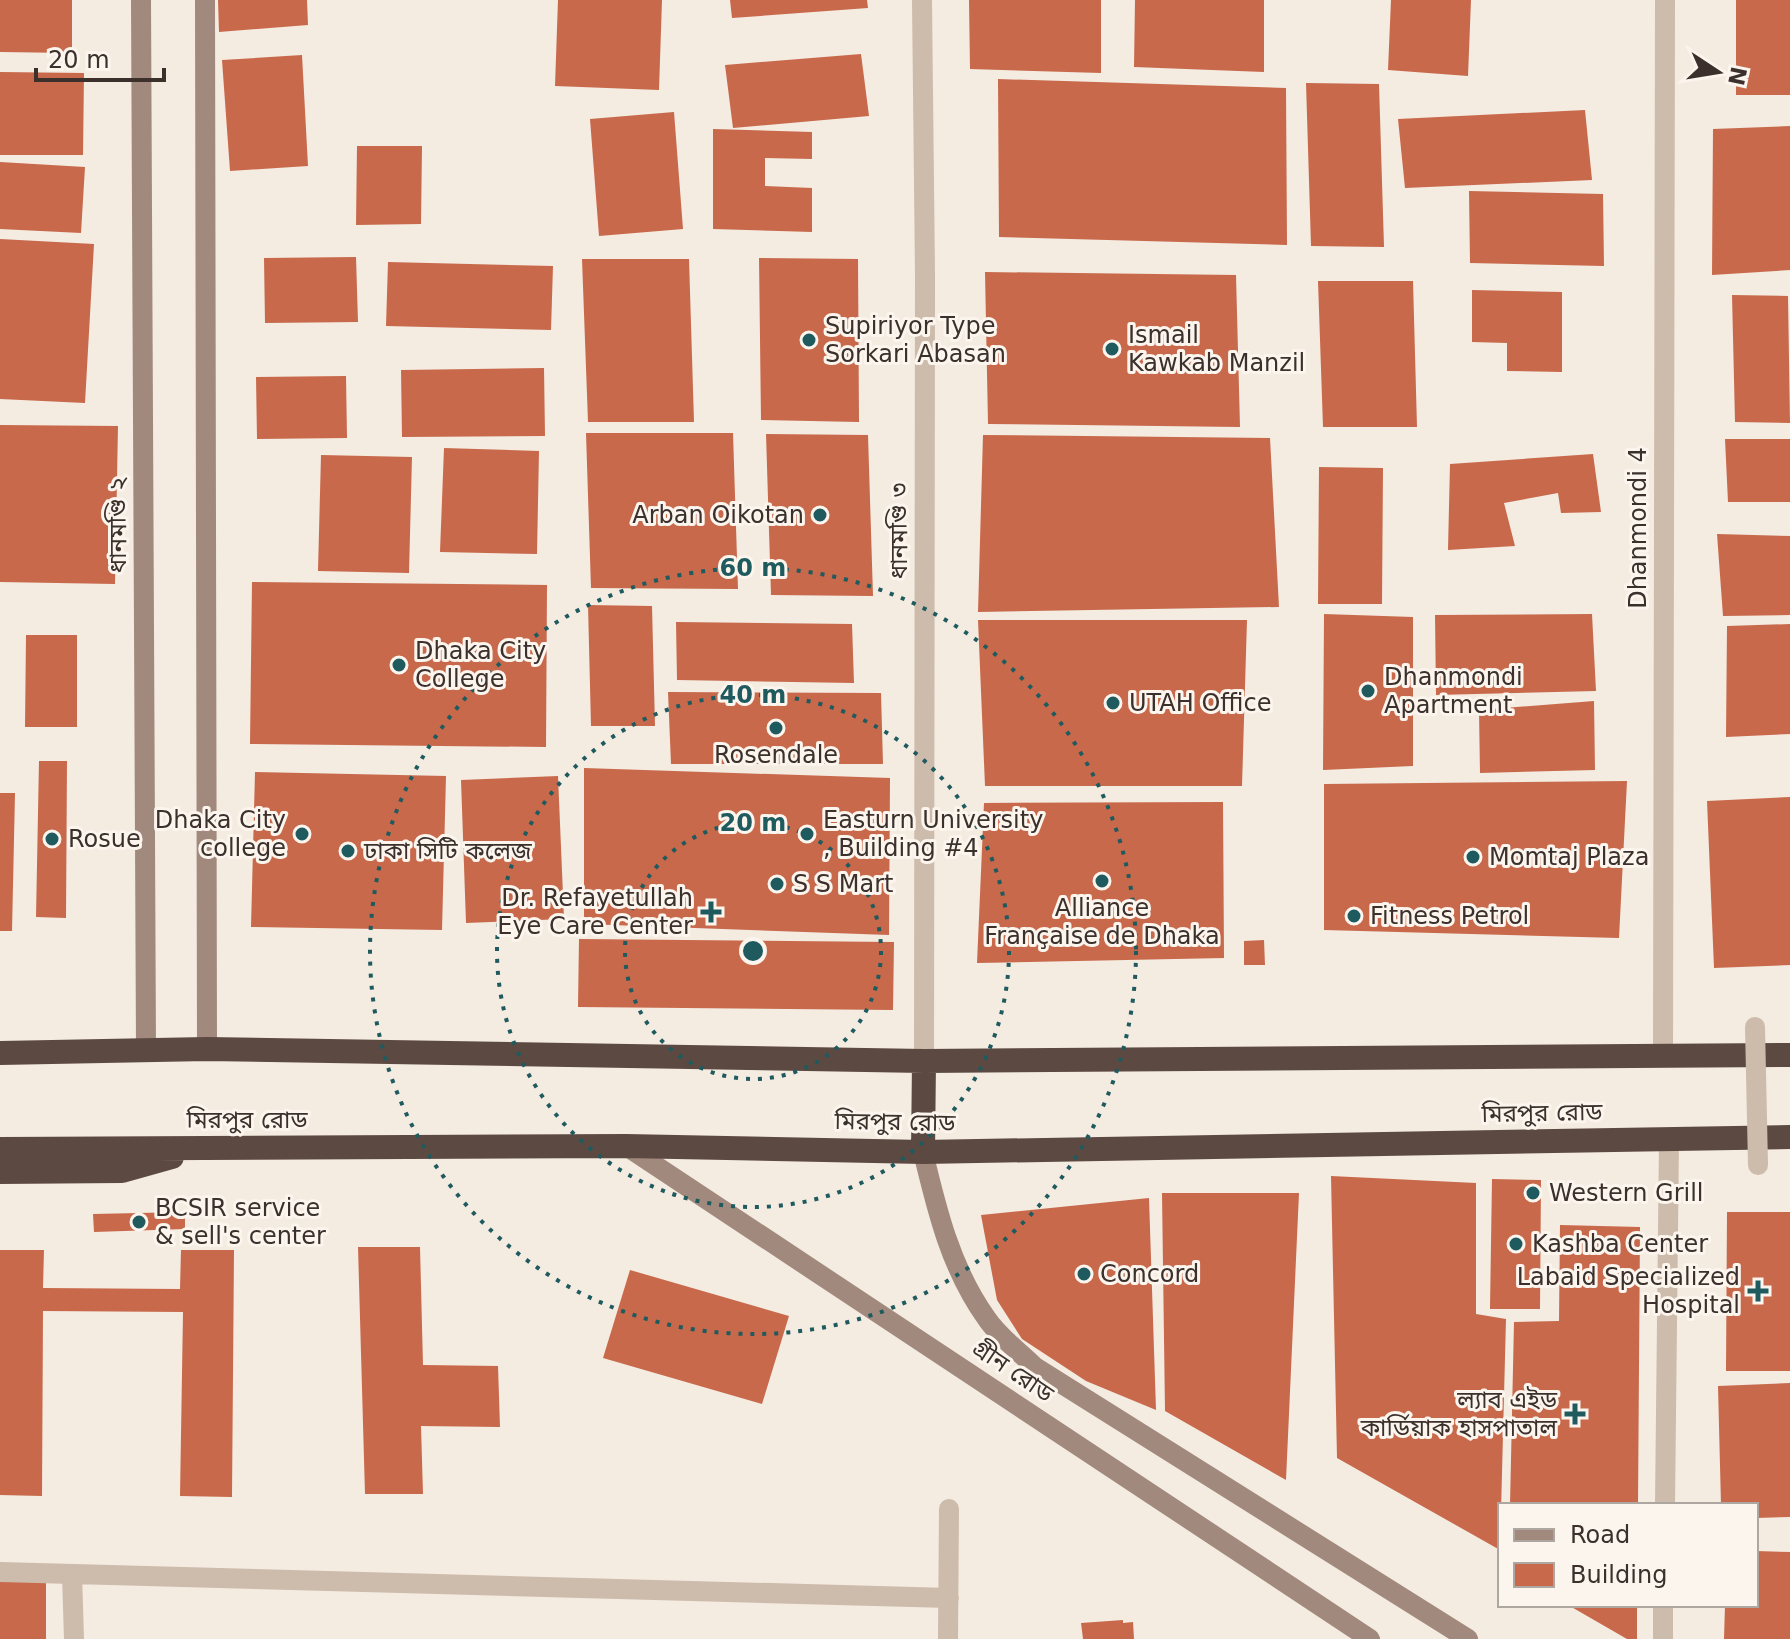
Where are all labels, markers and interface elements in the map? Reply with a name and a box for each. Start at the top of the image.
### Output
scale bar [36,32,164,82]
north arrow [1678,32,1758,112]
text: 20 m [48,46,110,74]
text: N [1723,64,1751,88]
place label: Supiriyor Type Sorkari Abasan [825,312,1006,368]
place label: Ismail Kawkab Manzil [1128,321,1305,377]
marker: Supiriyor Type Sorkari Abasan [800,331,818,349]
marker: Ismail Kawkab Manzil [1103,340,1121,358]
street label: Dhanmondi 4 [1624,447,1652,609]
street label: ধানমণ্ডি ২ [104,477,132,573]
street label: ধানমণ্ডি ৩ [885,483,913,579]
place label: Arban Oikotan [632,501,804,529]
marker: Arban Oikotan [811,506,829,524]
text: 60 m [720,554,786,582]
place label: Dhaka City College [415,637,546,693]
marker: Dhaka City College [390,656,408,674]
place label: Dhanmondi Apartment [1384,663,1523,719]
text: 40 m [720,681,786,709]
marker: Dhanmondi Apartment [1359,682,1377,700]
place label: UTAH Office [1129,689,1272,717]
marker: UTAH Office [1104,694,1122,712]
marker: Rosendale [767,719,785,737]
place label: Rosendale [714,741,838,769]
place label: Dhaka City college [155,806,286,862]
place label: Easturn University , Building #4 [823,806,1043,862]
text: 20 m [720,809,786,837]
place label: Rosue [68,825,141,853]
marker: Dhaka City college [293,825,311,843]
marker: Easturn University , Building #4 [798,825,816,843]
marker: Rosue [43,830,61,848]
place label: ঢাকা সিটি কলেজ [363,837,532,865]
marker: ঢাকা সিটি কলেজ [339,842,357,860]
place label: Momtaj Plaza [1489,843,1649,871]
marker: Momtaj Plaza [1464,848,1482,866]
place label: S S Mart [793,870,893,898]
marker: Alliance Française de Dhaka [1093,872,1111,890]
marker: S S Mart [768,875,786,893]
place label: Dr. Refayetullah Eye Care Center [497,884,693,940]
place label: Alliance Française de Dhaka [984,894,1220,950]
marker: Dr. Refayetullah Eye Care Center [700,901,722,923]
place label: Fitness Petrol [1370,902,1529,930]
marker: Fitness Petrol [1345,907,1363,925]
centre of rings [739,937,767,965]
street label: মিরপুর রোড [1480,1098,1604,1128]
street label: মিরপুর রোড [186,1106,308,1134]
street label: মিরপুর রোড [833,1107,957,1137]
place label: Western Grill [1549,1179,1704,1207]
marker: Western Grill [1524,1184,1542,1202]
place label: BCSIR service & sell's center [155,1194,326,1250]
marker: BCSIR service & sell's center [130,1213,148,1231]
place label: Kashba Center [1532,1230,1708,1258]
marker: Kashba Center [1507,1235,1525,1253]
place label: Concord [1100,1260,1199,1288]
place label: Labaid Specialized Hospital [1517,1263,1740,1319]
marker: Concord [1075,1265,1093,1283]
marker: Labaid Specialized Hospital [1747,1280,1769,1302]
street label: গ্রীন রোড [967,1334,1060,1409]
place label: ল্যাব এইড কার্ডিয়াক হাসপাতাল [1360,1386,1558,1442]
marker: ল্যাব এইড কার্ডিয়াক হাসপাতাল [1564,1403,1586,1425]
legend [1498,1503,1758,1607]
text: Road [1570,1521,1630,1549]
text: Building [1570,1561,1667,1589]

